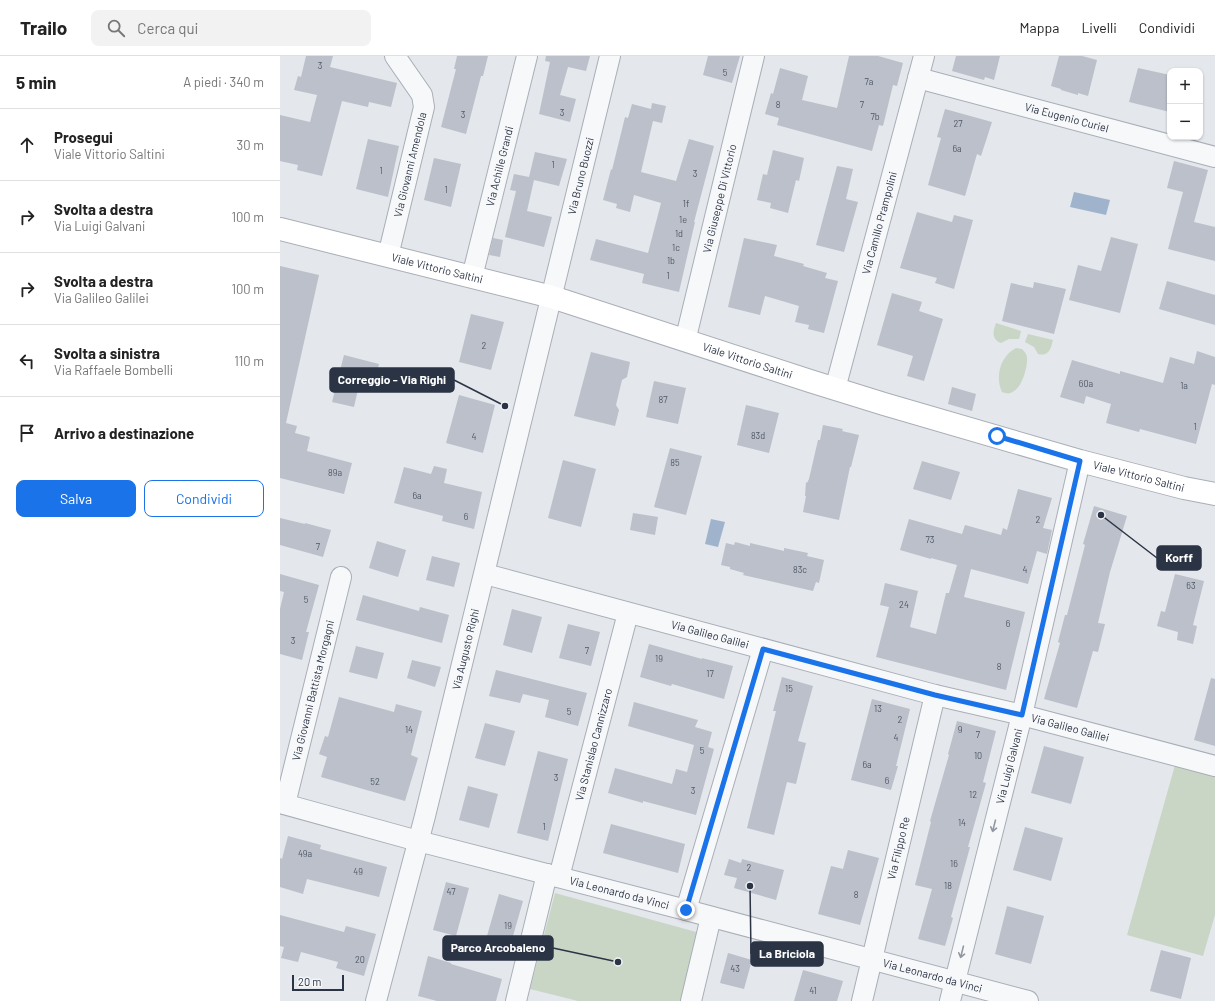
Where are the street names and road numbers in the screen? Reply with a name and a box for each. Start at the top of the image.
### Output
street label: Via Eugenio Curiel [1024,100,1110,134]
street label: Via Giovanni Amendola [391,111,429,218]
street label: Via Achille Grandi [483,125,515,208]
street label: Via Bruno Buozzi [565,136,596,216]
street label: Via Giuseppe Di Vittorio [700,143,739,254]
street label: Via Camillo Prampolini [859,170,899,276]
street label: Viale Vittorio Saltini [390,250,485,286]
street label: Viale Vittorio Saltini [701,339,794,381]
street label: Viale Vittorio Saltini [1092,458,1186,494]
street label: Via Augusto Righi [449,607,481,691]
street label: Via Galileo Galilei [670,617,751,651]
street label: Via Giovanni Battista Morgagni [289,618,336,762]
street label: Via Stanislao Cannizzaro [572,687,614,802]
street label: Via Galileo Galilei [1030,711,1111,744]
street label: Via Luigi Galvani [993,727,1024,805]
street label: Via Filippo Re [884,815,912,881]
street label: Via Leonardo da Vinci [568,873,671,911]
street label: Via Leonardo da Vinci [881,956,984,995]

